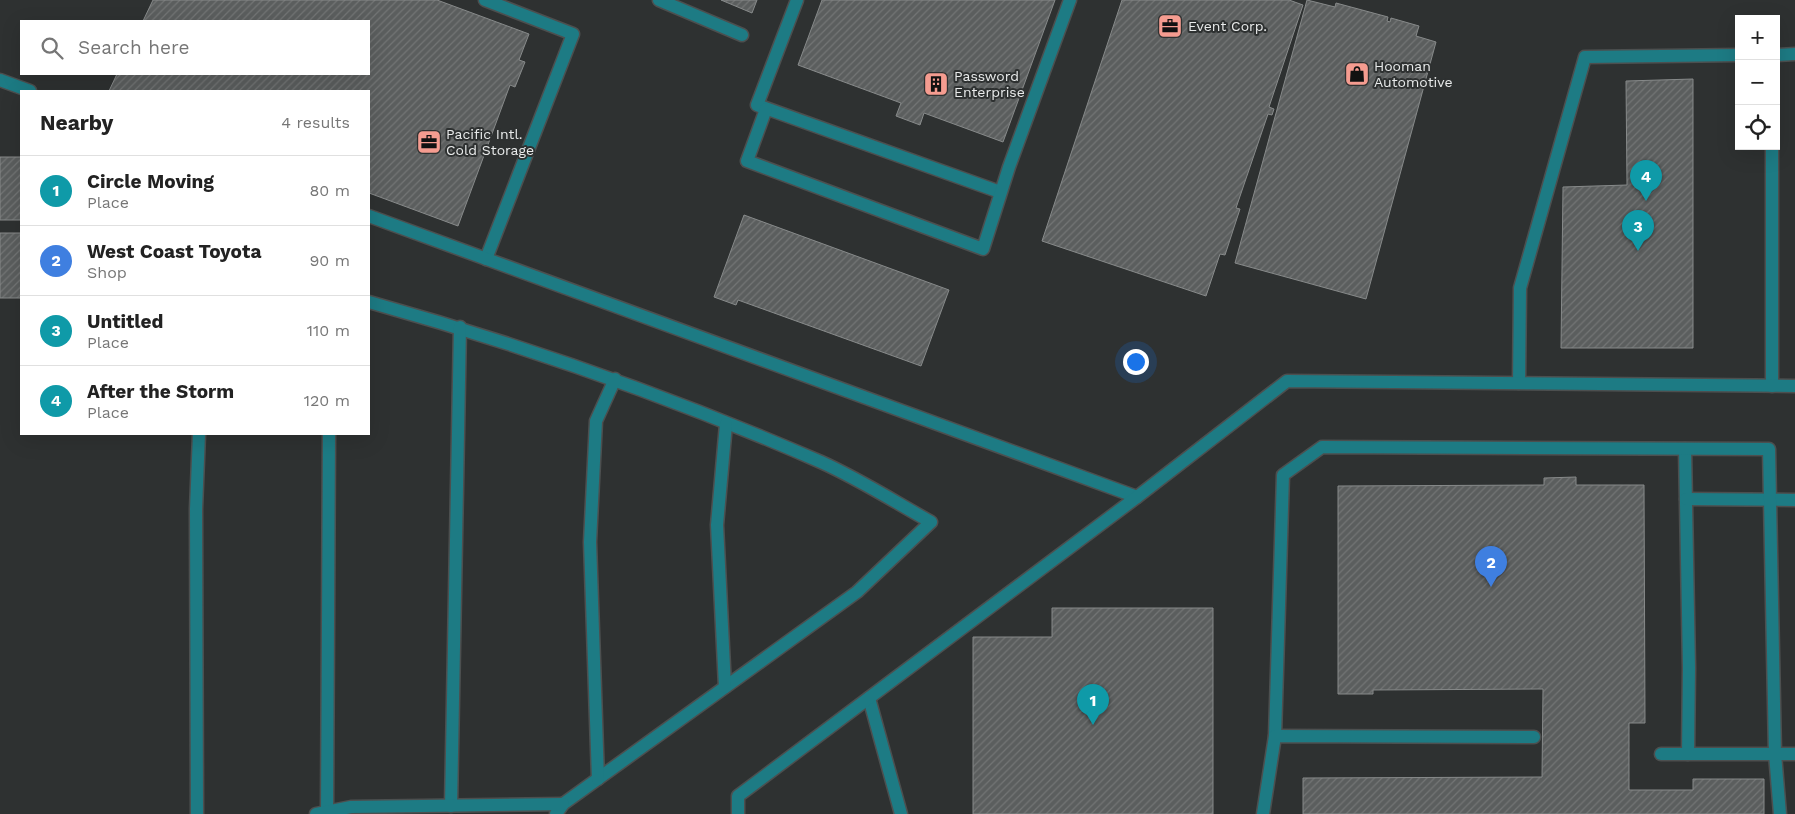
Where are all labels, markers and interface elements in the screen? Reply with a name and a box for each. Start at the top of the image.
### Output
office icon: Event Corp. [1157,13,1183,39]
map controls [1735,15,1780,150]
button: + [1735,15,1780,60]
place label: Event Corp. [1188,18,1267,34]
search box [20,20,370,75]
icon: search [38,34,66,62]
text: Search here [78,36,189,59]
place label: Hooman Automotive [1374,58,1453,90]
button: − [1735,60,1780,105]
shop icon: Hooman Automotive [1344,61,1370,87]
place label: Password Enterprise [954,68,1025,100]
building icon: Password Enterprise [923,71,949,97]
button: locate [1735,105,1780,150]
text: Nearby [40,110,113,135]
text: 4 results [281,113,350,132]
place label: Pacific Intl. Cold Storage [446,126,534,158]
office icon: Pacific Intl. Cold Storage [416,129,442,155]
pin: 4 [1630,160,1662,201]
text: Circle Moving [87,170,214,193]
text: 1 [53,181,59,200]
text: 80 m [309,181,350,200]
text: Place [87,193,129,212]
pin: 3 [1622,210,1654,251]
text: West Coast Toyota [87,240,261,263]
text: 2 [51,251,61,270]
text: 90 m [309,251,350,270]
text: Shop [87,263,127,282]
text: Untitled [87,310,163,333]
text: 3 [51,321,61,340]
text: 110 m [307,321,350,340]
text: Place [87,333,129,352]
your location [1123,349,1149,375]
text: After the Storm [87,380,234,403]
text: 4 [51,391,61,410]
text: 120 m [304,391,350,410]
text: Place [87,403,129,422]
pin: 2 [1475,546,1507,587]
pin: 1 [1077,684,1109,725]

